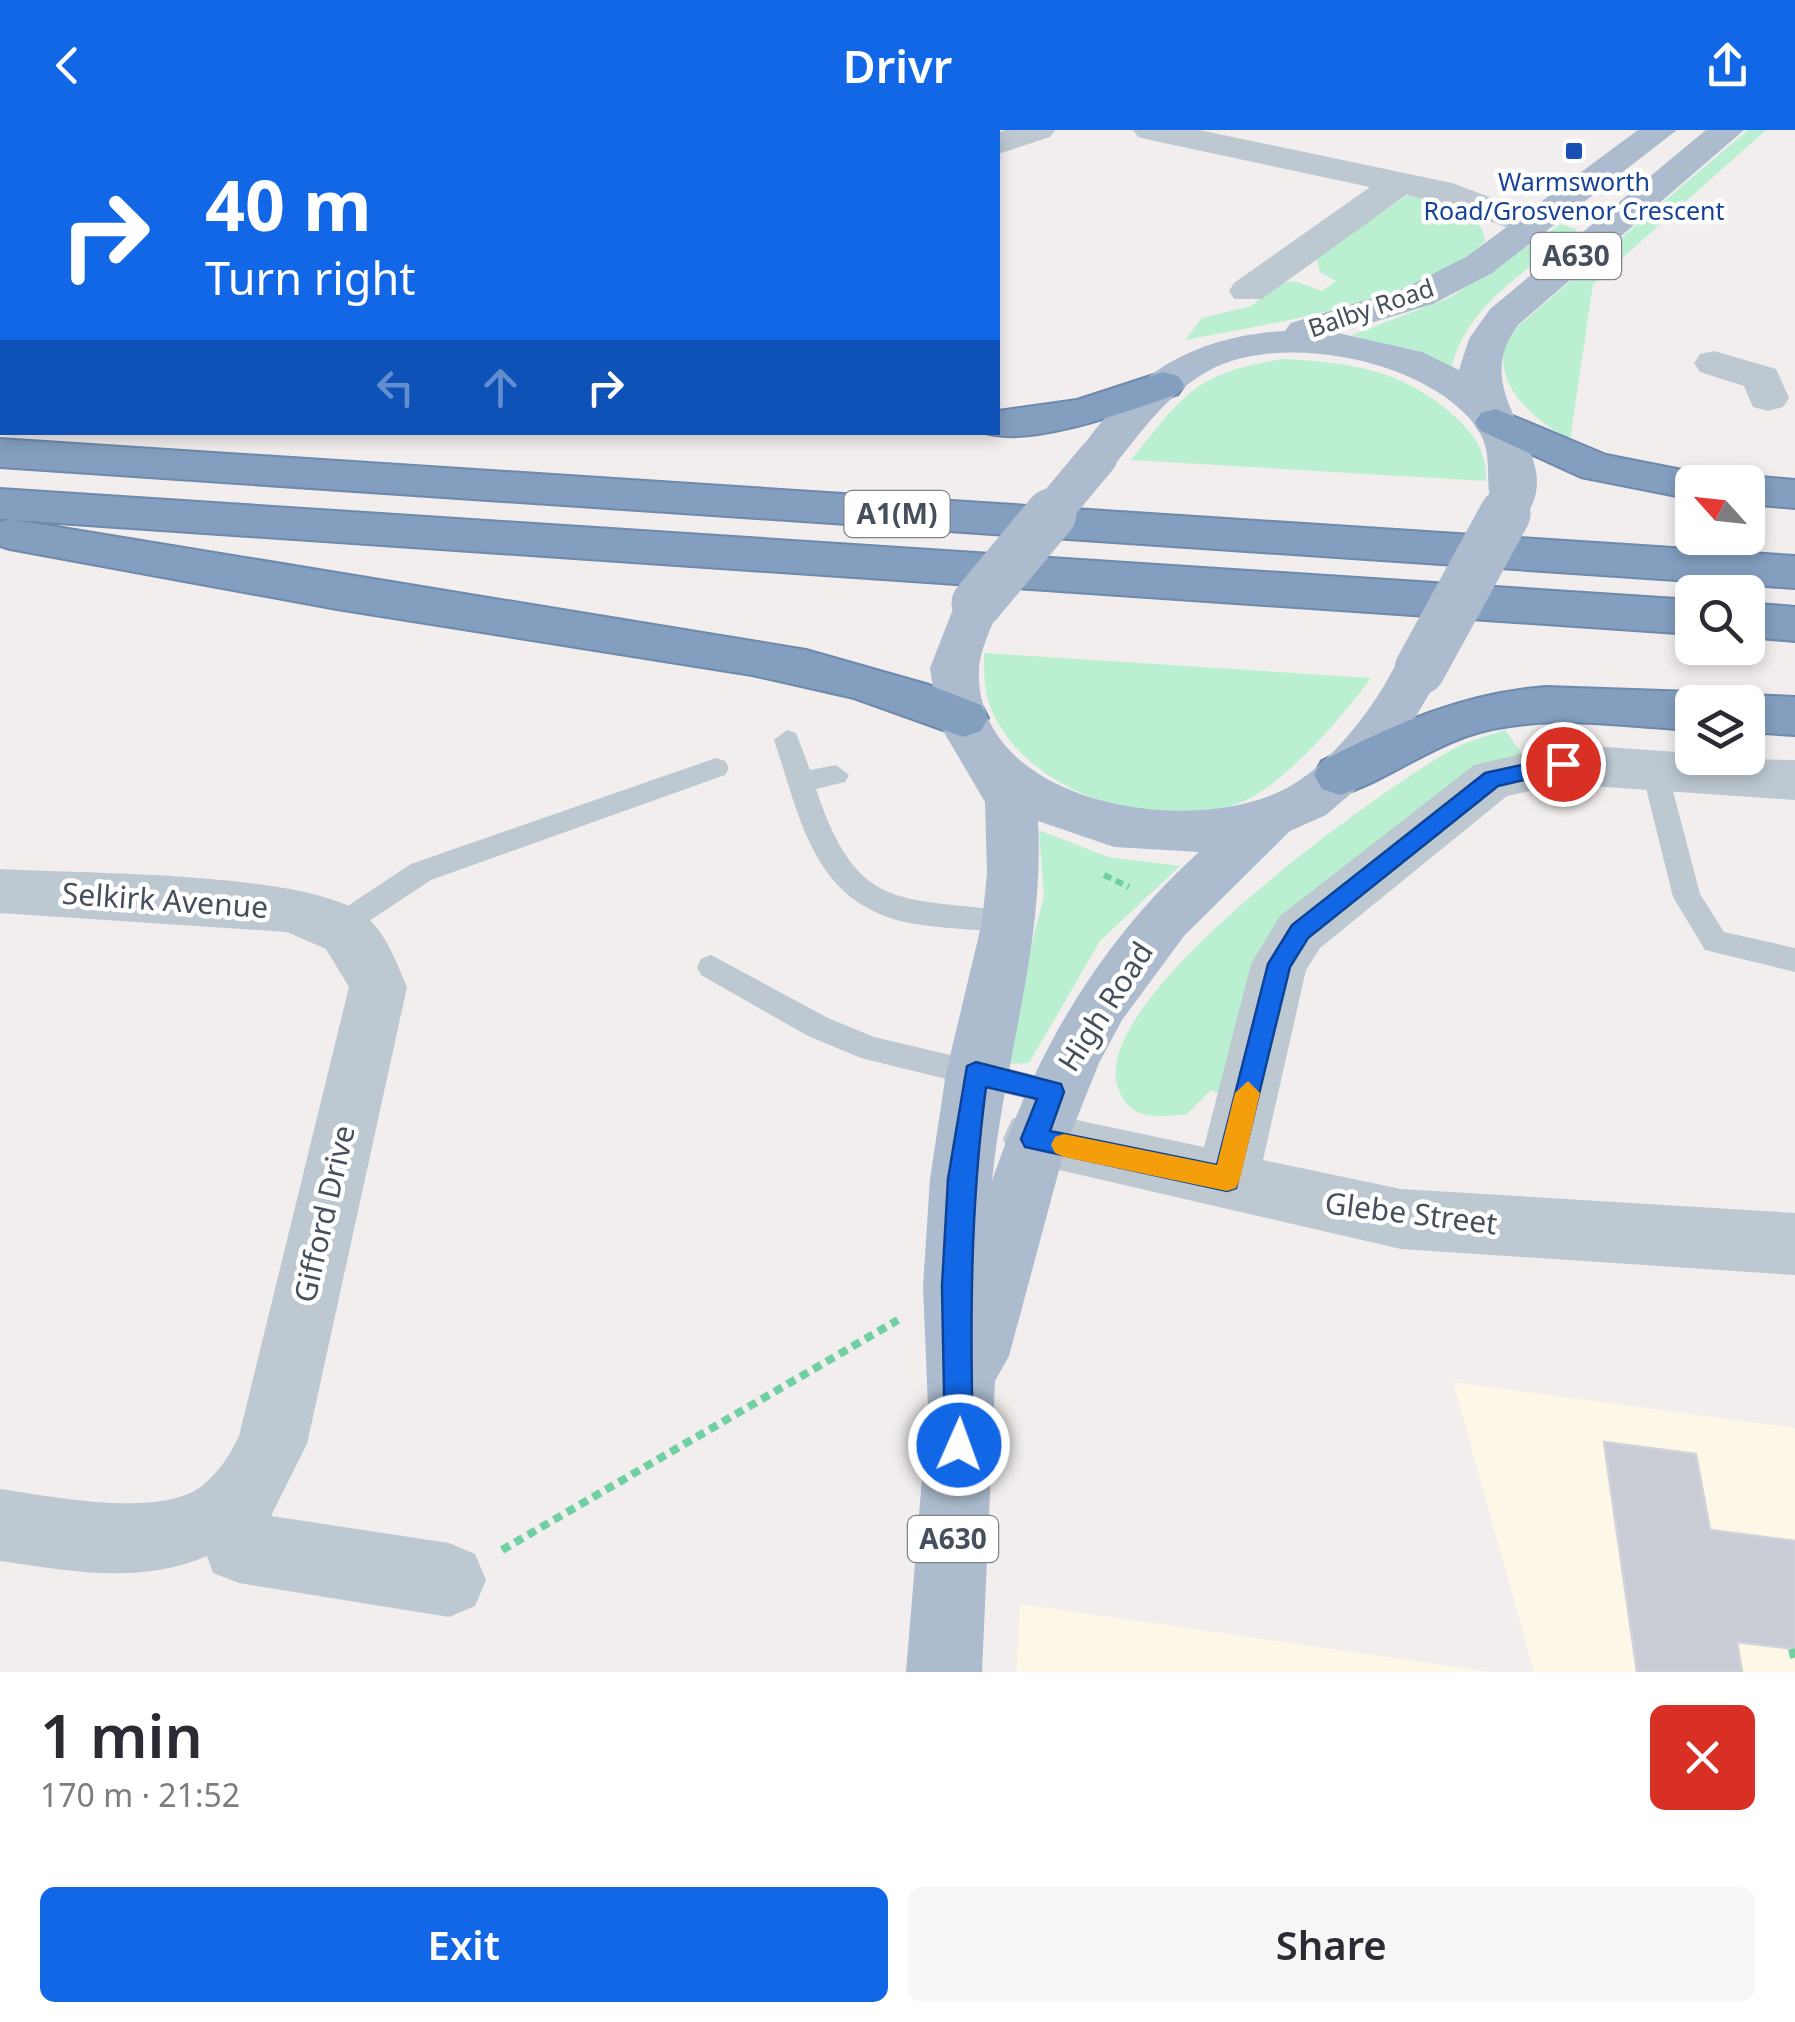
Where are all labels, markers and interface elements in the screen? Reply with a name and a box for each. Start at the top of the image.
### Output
text: Drivr [843,35,952,96]
icon: back [40,38,95,93]
icon: share [1700,38,1755,93]
marker: Warmsworth Road/Grosvenor Crescent [1563,140,1585,162]
text: 40 m [205,156,372,252]
place label: Warmsworth Road/Grosvenor Crescent [1424,164,1724,227]
icon: right [40,170,170,300]
road number: A630 [1531,233,1621,279]
text: Turn right [205,247,416,308]
street label: Balby Road [1303,270,1438,344]
icon: left [368,360,423,415]
icon: ahead [473,360,528,415]
icon: right [578,360,633,415]
north arrow [1675,465,1765,555]
map controls [1675,465,1765,775]
road number: A1(M) [844,491,950,537]
button: search [1675,575,1765,665]
button: layers [1675,685,1765,775]
pin [1521,722,1606,807]
icon: arrive [1536,737,1591,792]
street label: Selkirk Avenue [61,872,270,927]
street label: High Road [1048,933,1162,1079]
street label: Gifford Drive [283,1121,364,1306]
street label: Glebe Street [1323,1182,1500,1243]
position arrow [907,1393,1011,1497]
road number: A630 [908,1516,998,1562]
text: 1 min [40,1694,203,1776]
button: close [1650,1705,1755,1810]
text: 170 m · 21:52 [40,1773,240,1816]
button: Exit [40,1887,888,2002]
button: Share [908,1887,1755,2002]

